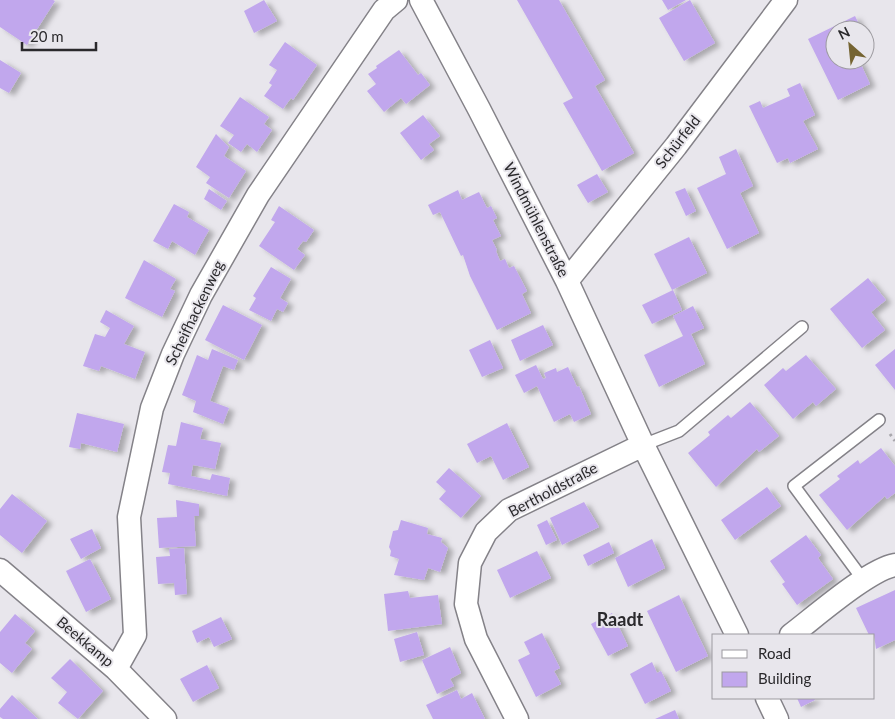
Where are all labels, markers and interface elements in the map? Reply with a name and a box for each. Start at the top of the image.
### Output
scale bar [22,20,96,52]
north arrow [825,20,875,70]
text: N [835,23,853,43]
text: 20 m [30,27,64,45]
street label: Schürfeld [651,111,703,171]
street label: Windmühlenstraße [500,159,574,280]
street label: Scheifhackenweg [161,257,227,368]
street label: Bertholdstraße [505,458,600,520]
district label: Raadt [597,608,644,630]
street label: Beekkamp [53,612,118,670]
legend [712,634,875,699]
text: Road [758,644,791,662]
text: Building [758,669,811,687]

